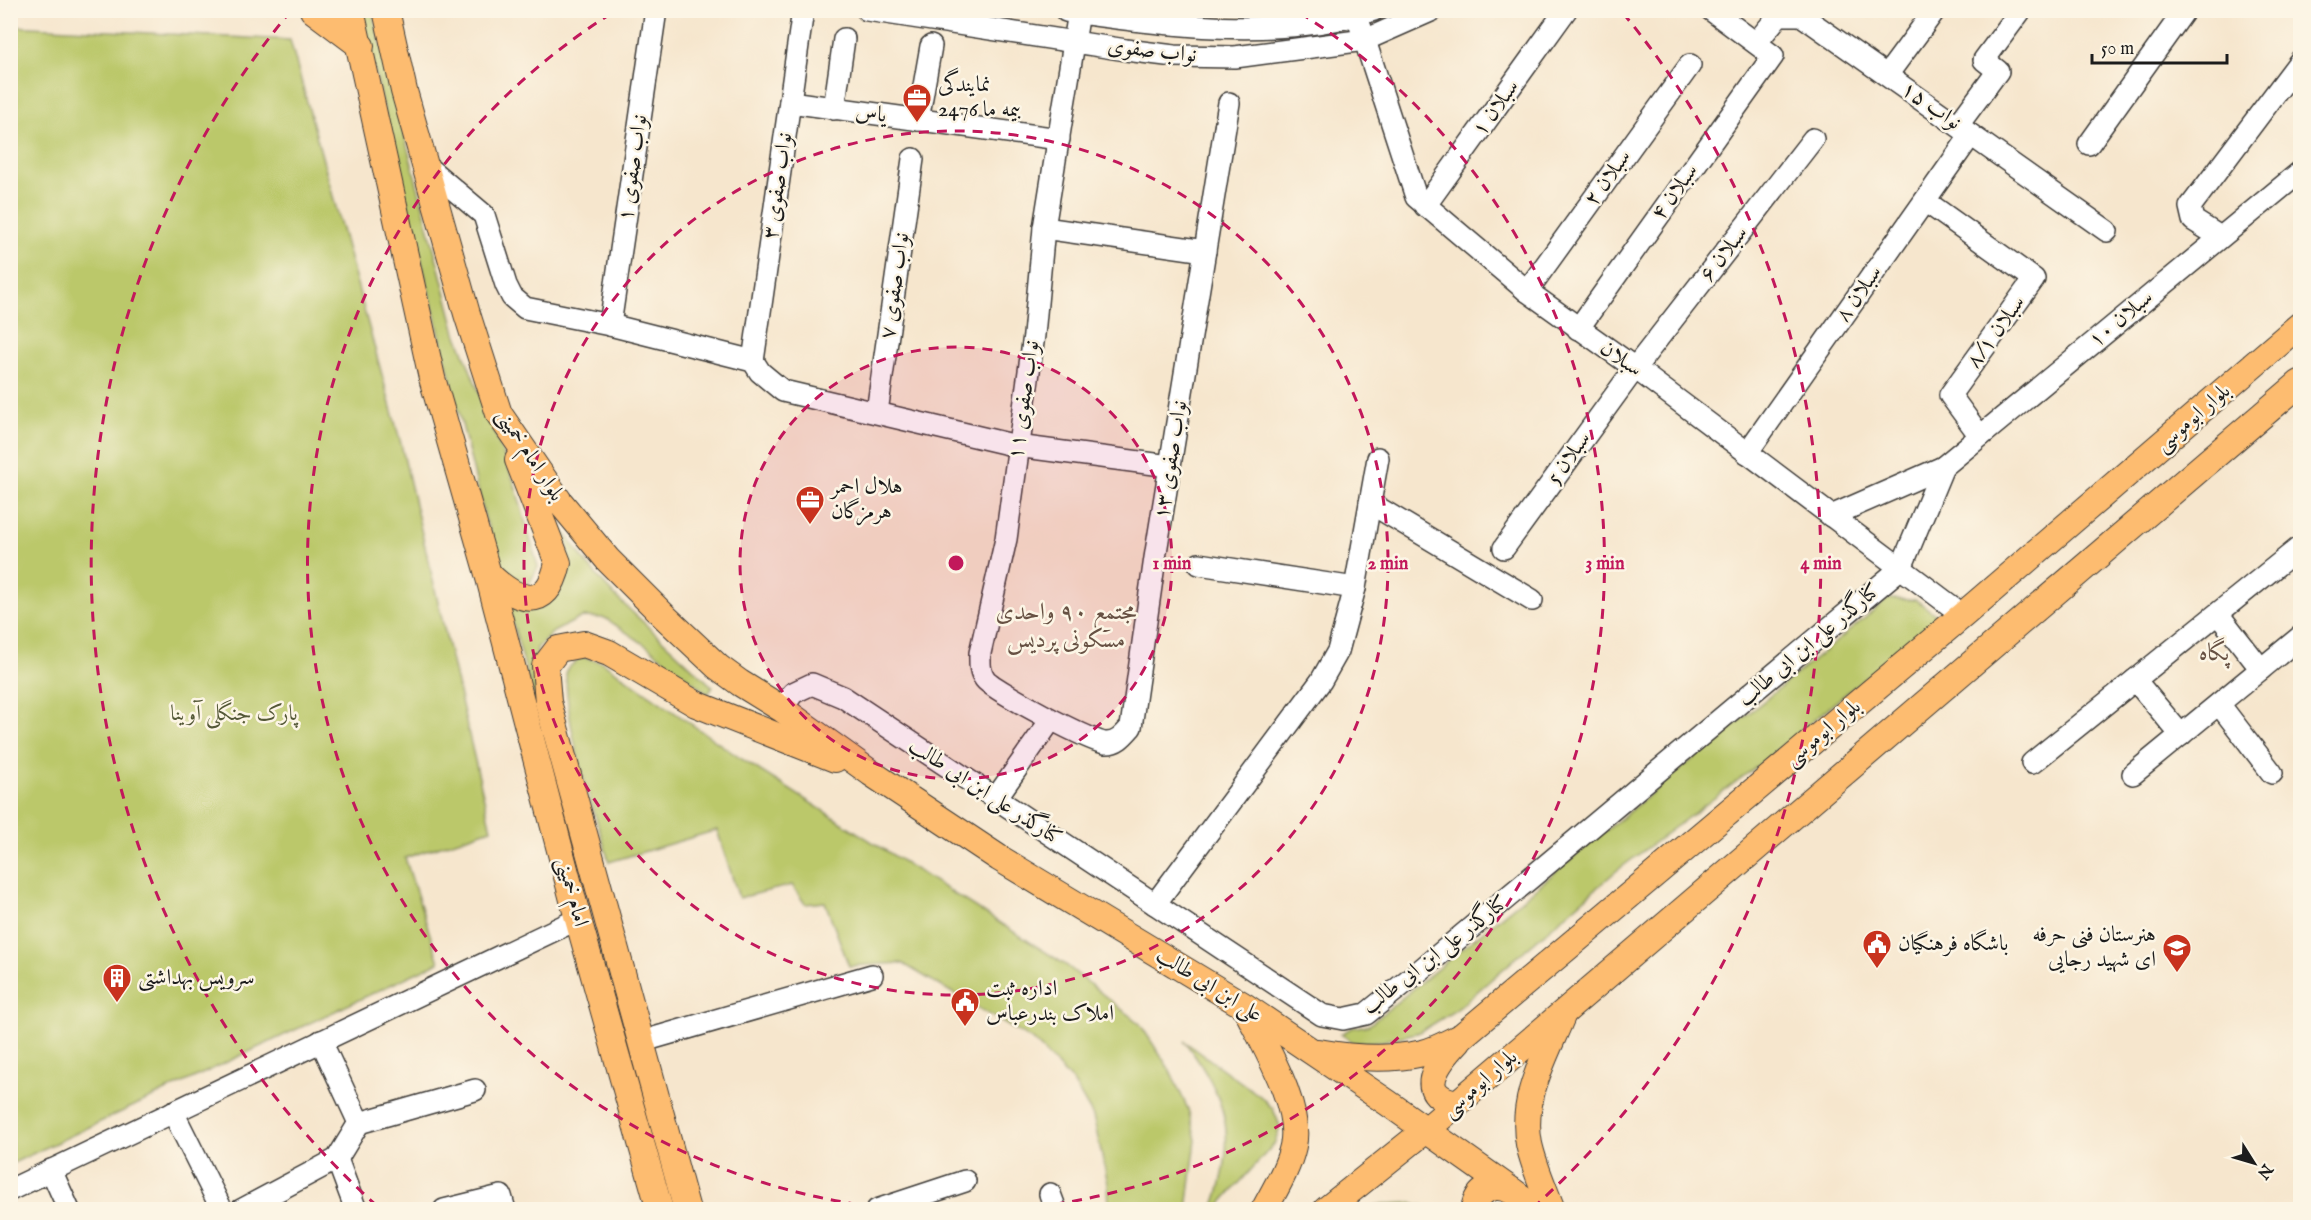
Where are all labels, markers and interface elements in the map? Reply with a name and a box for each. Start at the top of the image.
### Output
scale bar [2092,27,2227,65]
street label: نواب صفوی [1106,32,1198,70]
text: 50 m [2101,38,2134,61]
place label: نمایندگی بیمه ما 2476 [938,67,1021,124]
street label: سبلان ۱ [1466,74,1526,142]
street label: نواب ۱۵ [1895,75,1967,137]
office icon: نمایندگی بیمه ما 2476 [901,82,933,124]
street label: یاس [854,98,890,130]
street label: نواب صفوی ۱ [612,113,654,223]
street label: نواب صفوی ۳ [757,131,799,241]
street label: سبلان ۲ [1578,144,1638,212]
street label: سبلان ۴ [1645,158,1705,226]
street label: سبلان ۶ [1693,220,1755,288]
street label: نواب صفوی ۷ [874,231,916,341]
street label: سبلان ۸ [1829,260,1889,328]
street label: سبلان ۱۰ [2083,284,2159,354]
street label: سبلان ۸/۱ [1960,290,2032,374]
street label: سبلان [1594,334,1648,384]
street label: نواب صفوی ۱۱ [1002,338,1046,462]
street label: بلوار ابوموسی [2149,377,2237,459]
street label: نواب صفوی ۱۳ [1148,398,1194,522]
street label: بلوار امام خمینی [486,403,571,509]
street label: سبلان 5 [1540,426,1598,490]
place label: هلال احمر هرمزگان [829,473,903,526]
office icon: هلال احمر هرمزگان [794,484,826,526]
centre of rings [946,553,966,573]
text: 1 min [1153,553,1192,576]
text: 2 min [1368,553,1409,576]
text: 3 min [1586,553,1625,576]
text: 4 min [1800,553,1842,576]
street label: کنارگذر علی ابن ابی طالب [1730,575,1887,714]
district label: مجتمع ٩٠ واحدی مسکونی پردیس [996,597,1137,656]
district label: پگاه [2199,637,2231,669]
street label: بلوار ابوموسی [1779,693,1867,773]
park label: پارک جنگلی آوینا [170,699,300,729]
street label: کنارگذر علی ابن ابی طالب [902,729,1069,853]
street label: امام خمینی [545,854,595,931]
street label: کنارگذر علی ابن ابی طالب [1355,887,1514,1022]
place label: هنرستان فنی حرفه ای شهید رجایی [2032,921,2156,974]
public building icon: باشگاه فرهنگیان [1861,928,1893,970]
place label: باشگاه فرهنگیان [1898,929,2008,958]
school or university icon: هنرستان فنی حرفه ای شهید رجایی [2161,932,2193,974]
street label: علی ابن ابی طالب [1150,941,1268,1030]
building icon: سرویس بهداشتی [101,962,133,1004]
place label: سرویس بهداشتی [138,964,254,992]
place label: اداره ثبت املاک بندرعباس [986,975,1114,1028]
public building icon: اداره ثبت املاک بندرعباس [949,986,981,1028]
street label: بلوار ابوموسی [1436,1043,1524,1125]
north arrow [2224,1133,2284,1193]
text: N [2252,1158,2277,1182]

